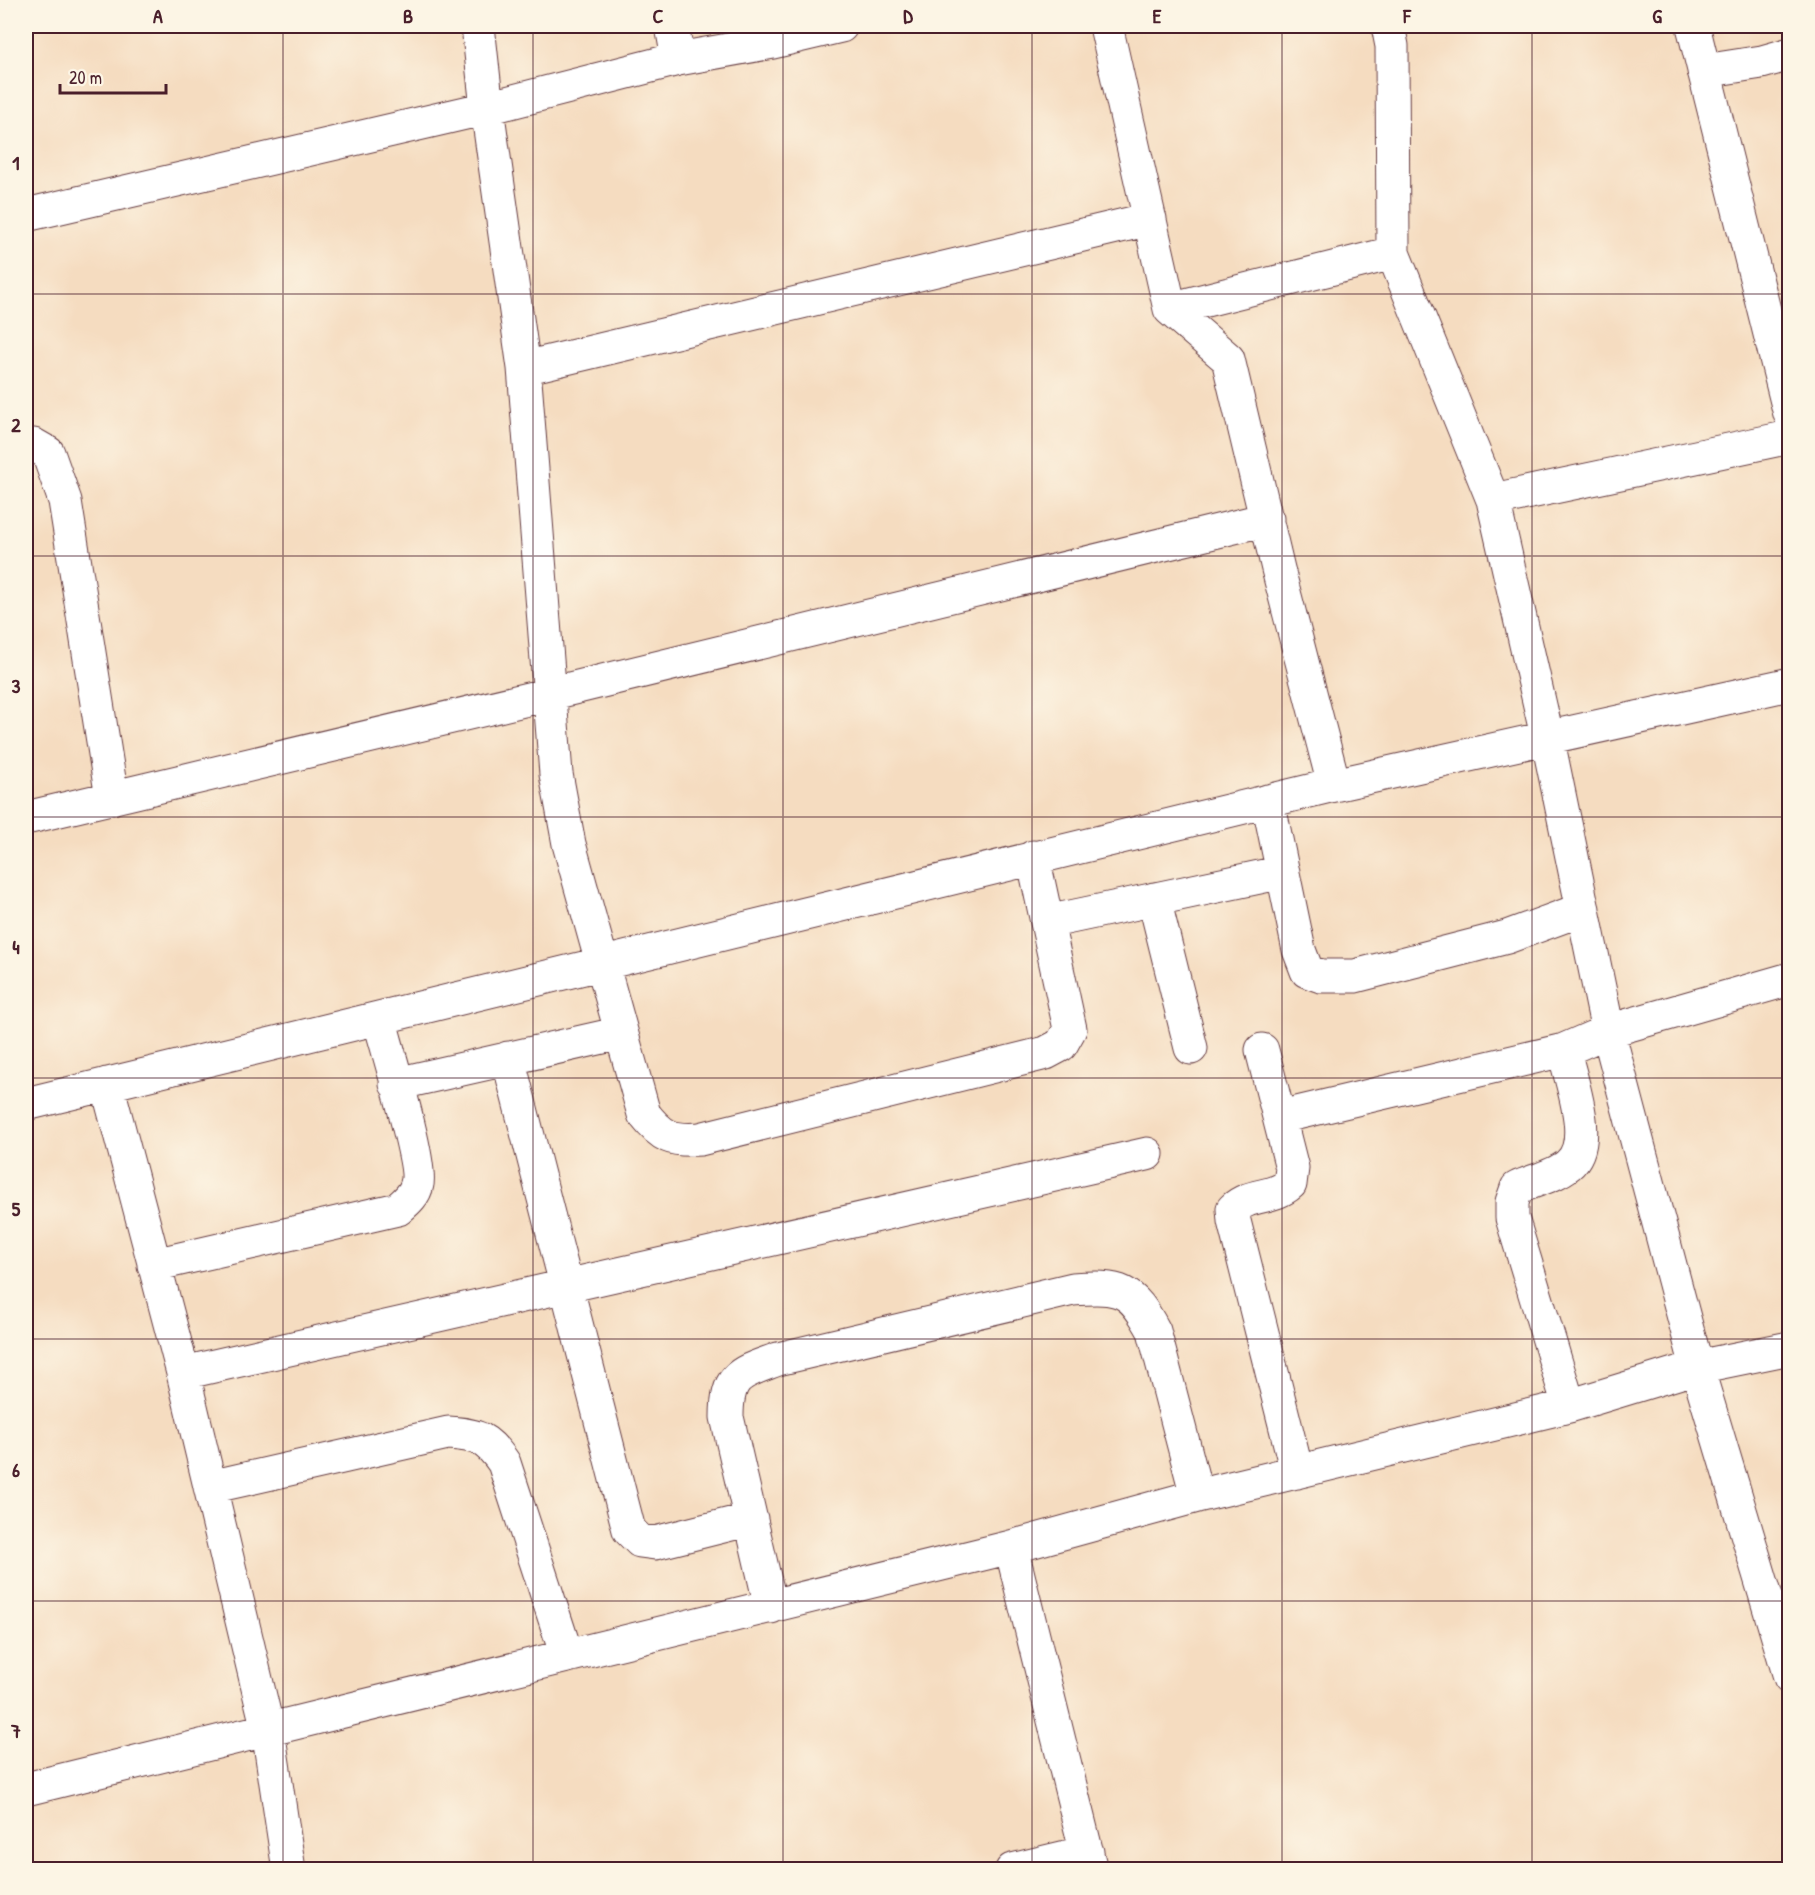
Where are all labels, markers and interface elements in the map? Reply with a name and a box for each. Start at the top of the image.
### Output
text: A [153,2,163,29]
text: B [403,2,413,29]
text: C [653,2,664,29]
text: D [903,2,913,29]
text: E [1153,2,1162,29]
text: F [1402,2,1412,29]
text: G [1652,2,1662,29]
scale bar [60,57,166,95]
text: 20 m [69,65,102,90]
text: 1 [12,149,20,176]
text: 2 [11,411,21,438]
text: 3 [12,672,21,699]
text: 4 [12,933,20,960]
text: 5 [12,1195,21,1222]
text: 6 [12,1456,20,1483]
text: 7 [10,1717,21,1744]

